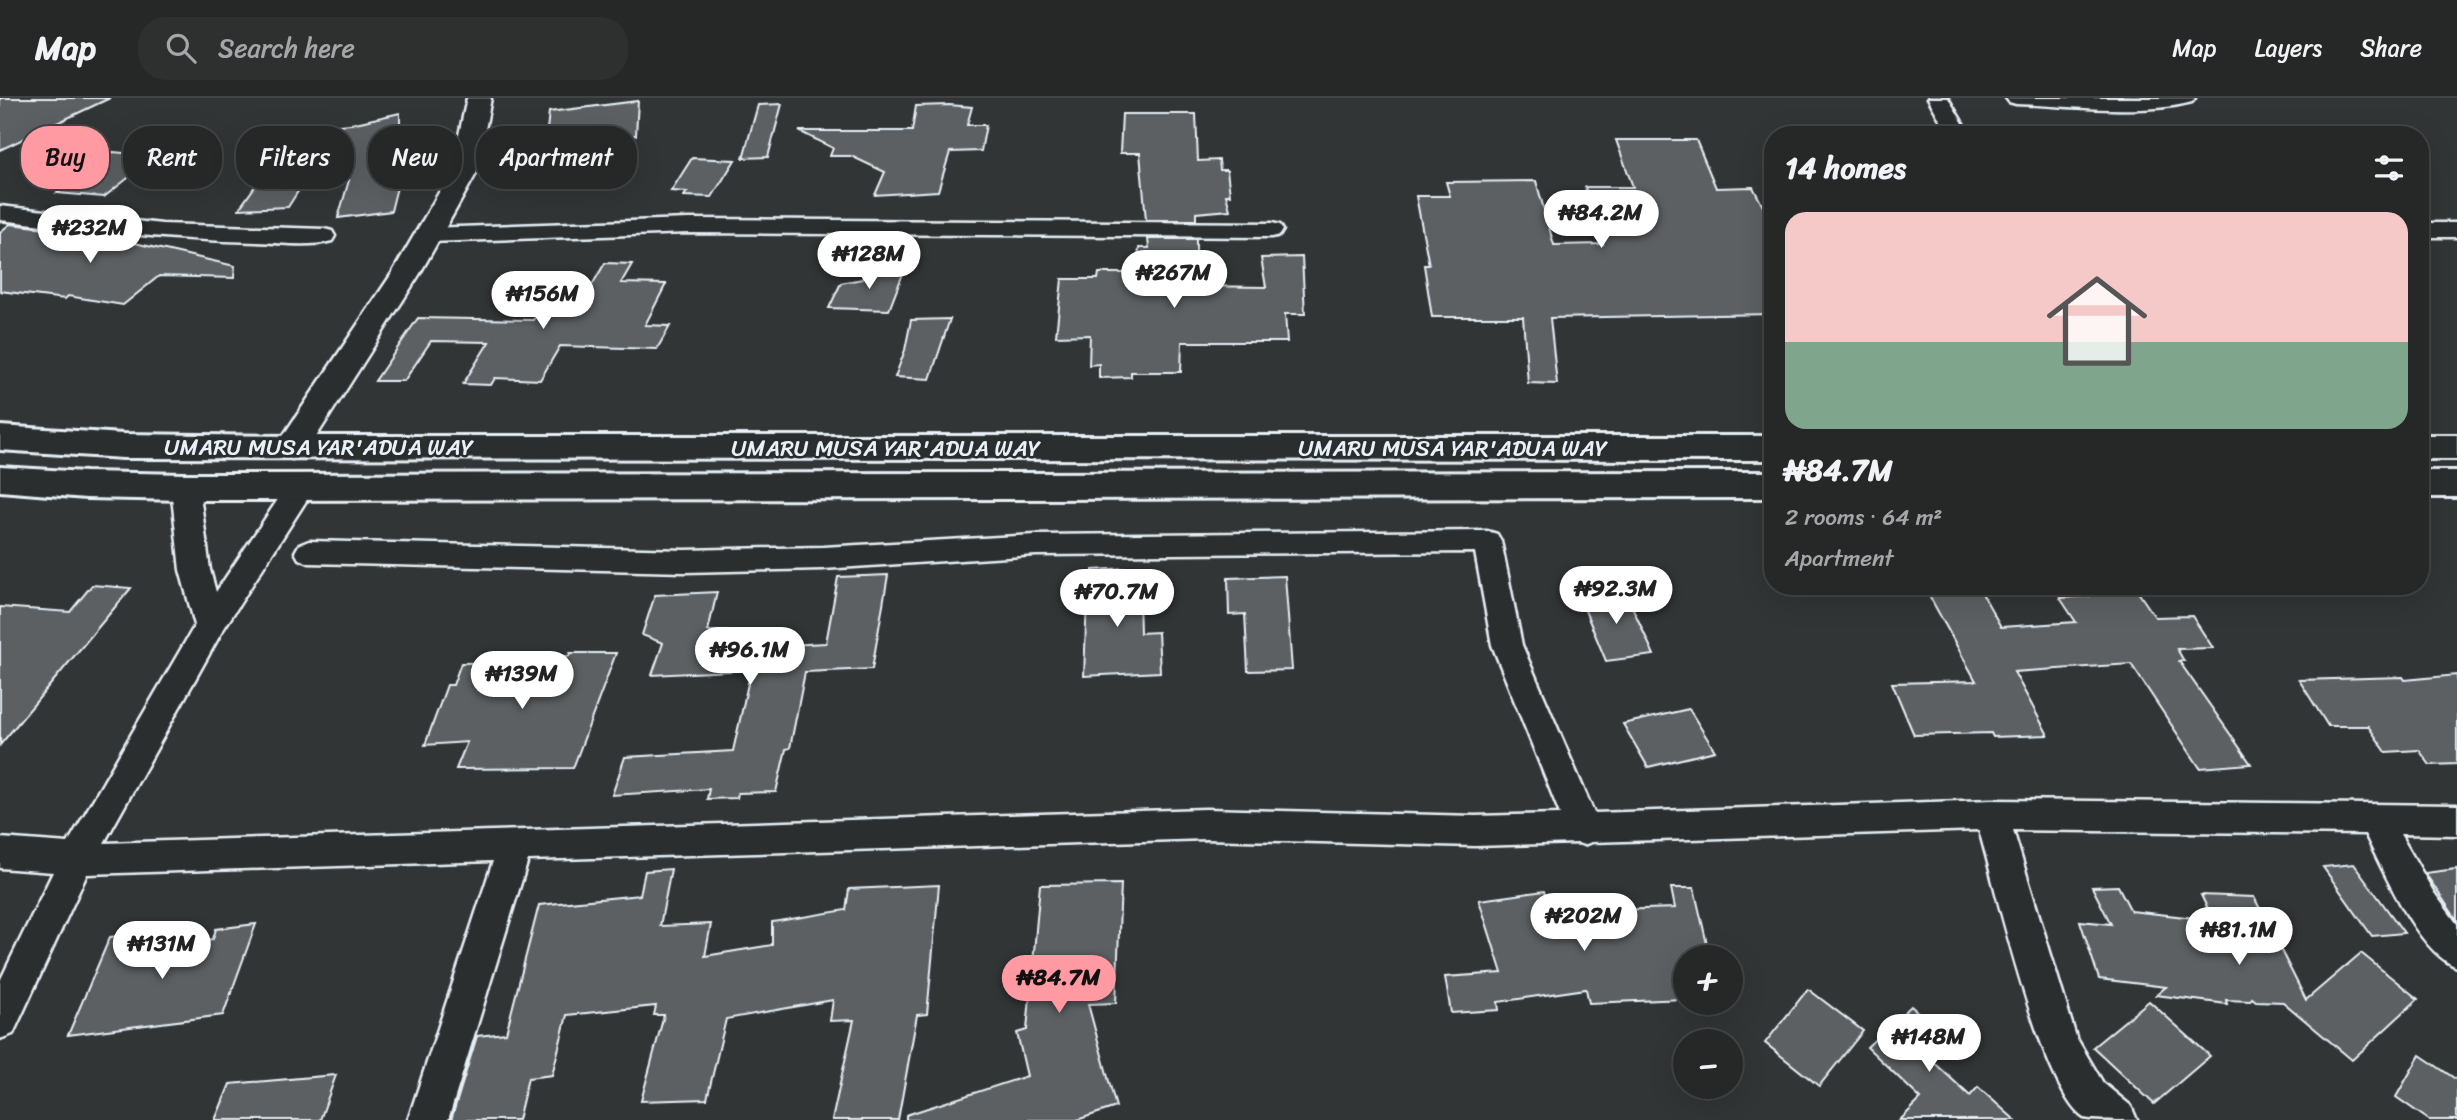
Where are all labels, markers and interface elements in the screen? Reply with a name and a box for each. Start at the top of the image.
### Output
search box [138,17,628,80]
text: Map [35,19,96,77]
text: Search here [218,25,355,71]
text: Map [2172,27,2217,69]
text: Layers [2255,27,2322,69]
text: Share [2360,27,2422,69]
icon: search [162,29,200,67]
chip: Buy [21,126,109,189]
chip: Rent [123,126,222,189]
chip: Filters [236,126,354,189]
chip: New [368,126,462,189]
chip: Apartment [476,126,637,189]
text: 14 homes [1785,141,1906,195]
icon: filters [2370,149,2408,187]
pin: ₦84.2M [1544,190,1658,250]
text: ₦84.2M [1560,192,1642,233]
pin: ₦232M [41,206,139,265]
text: ₦232M [53,207,127,248]
pin: ₦128M [820,232,918,291]
text: ₦128M [833,233,905,274]
pin: ₦267M [1125,250,1223,310]
text: ₦267M [1137,252,1211,293]
icon: home [2034,258,2160,384]
pin: ₦156M [494,272,592,331]
text: ₦156M [507,273,579,314]
street label: UMARU MUSA YAR'ADUA WAY [164,427,474,468]
street label: UMARU MUSA YAR'ADUA WAY [731,428,1041,469]
street label: UMARU MUSA YAR'ADUA WAY [1298,428,1608,469]
text: ₦84.7M [1785,443,1892,497]
text: 2 rooms · 64 m² [1785,497,1942,538]
text: Apartment [1785,538,1894,579]
pin: ₦92.3M [1559,566,1673,626]
text: ₦92.3M [1575,568,1657,609]
pin: ₦70.7M [1060,570,1174,629]
text: ₦70.7M [1076,571,1158,612]
pin: ₦96.1M [693,628,807,687]
text: ₦96.1M [711,629,789,670]
pin: ₦139M [473,652,571,711]
text: ₦139M [487,653,557,694]
pin: ₦202M [1535,894,1633,953]
text: ₦202M [1546,895,1622,936]
pin: ₦81.1M [2182,908,2296,967]
text: ₦81.1M [2202,909,2276,950]
pin: ₦131M [113,922,211,981]
text: ₦131M [129,923,195,964]
map controls [1673,945,1743,1099]
button: + [1673,945,1743,1015]
pin: ₦84.7M [1002,956,1116,1015]
text: ₦84.7M [1018,957,1100,998]
pin: ₦148M [1880,1014,1978,1074]
text: ₦148M [1893,1016,1965,1057]
button: − [1673,1029,1743,1099]

